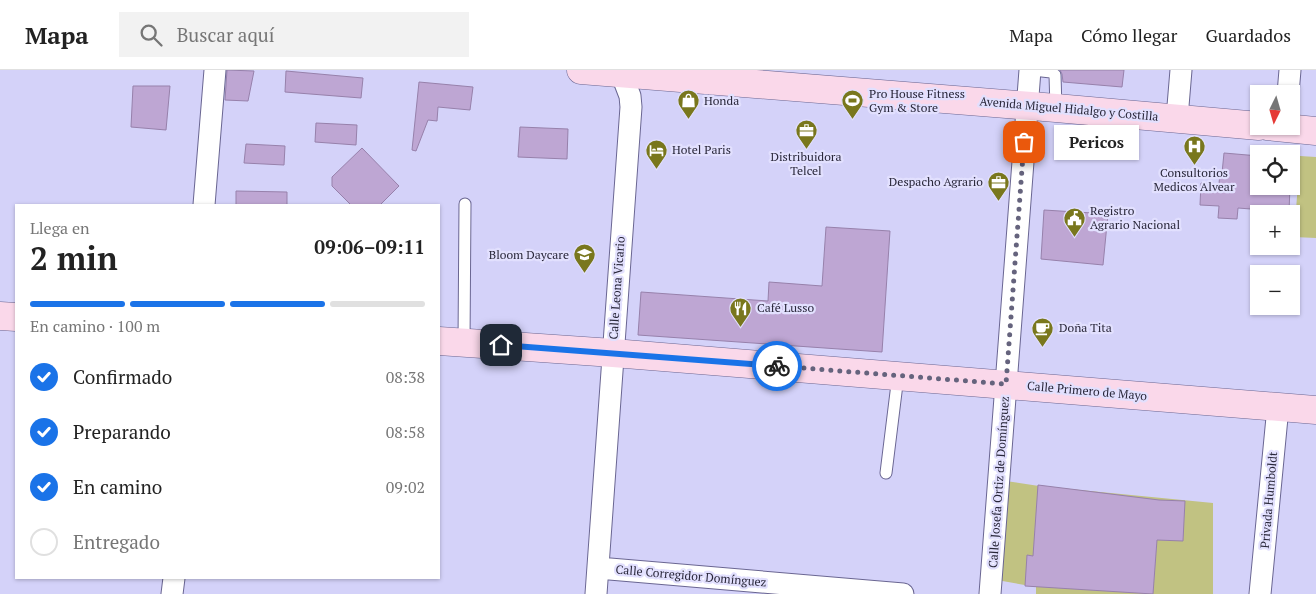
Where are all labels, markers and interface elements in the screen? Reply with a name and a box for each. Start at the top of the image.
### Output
search box [119,12,469,57]
text: Mapa [25,19,89,51]
icon: search [137,21,165,49]
text: Buscar aquí [177,22,274,47]
text: Mapa [1009,23,1053,47]
text: Cómo llegar [1081,23,1177,47]
text: Guardados [1205,23,1291,47]
north arrow [1250,85,1300,135]
map controls [1250,85,1300,315]
place label: Pro House Fitness Gym & Store [869,86,965,115]
shop icon: Honda [676,89,700,120]
sports icon: Pro House Fitness Gym & Store [841,89,865,120]
place label: Honda [704,93,739,108]
street label: Avenida Miguel Hidalgo y Costilla [979,93,1159,124]
office icon: Distribuidora Telcel [794,118,818,149]
pin [1003,121,1045,163]
callout: Pericos [1054,124,1139,160]
icon: bag [1010,128,1038,156]
text: Pericos [1069,131,1124,153]
hospital icon: Consultorios Medicos Alvear [1182,134,1206,165]
hotel icon: Hotel Paris [644,138,668,169]
place label: Hotel Paris [672,142,731,157]
button: locate [1250,145,1300,195]
place label: Distribuidora Telcel [771,149,841,178]
place label: Consultorios Medicos Alvear [1154,165,1235,194]
office icon: Despacho Agrario [987,170,1011,201]
place label: Despacho Agrario [889,174,983,189]
place label: Registro Agrario Nacional [1090,203,1180,232]
button: + [1250,205,1300,255]
public building icon: Registro Agrario Nacional [1062,206,1086,237]
text: Llega en [30,217,90,239]
text: 09:06–09:11 [314,234,425,259]
street label: Calle Leona Vicario [605,236,628,340]
text: 2 min [30,237,118,279]
school or university icon: Bloom Daycare [573,243,597,274]
place label: Bloom Daycare [489,247,569,262]
button: − [1250,265,1300,315]
restaurant icon: Café Lusso [729,296,753,327]
place label: Café Lusso [757,300,814,315]
text: En camino · 100 m [30,315,160,337]
cafe icon: Doña Tita [1031,316,1055,347]
place label: Doña Tita [1059,320,1112,335]
pin [480,324,522,366]
icon: home [487,331,515,359]
courier [752,341,802,391]
icon: bike [763,352,791,380]
icon: check [30,363,58,391]
text: Confirmado [73,364,172,389]
text: 08:38 [386,366,425,388]
street label: Calle Primero de Mayo [1026,378,1148,403]
street label: Calle Josefa Ortiz de Domínguez [985,395,1012,568]
icon: check [30,418,58,446]
text: Preparando [73,419,171,444]
text: 08:58 [386,421,425,443]
street label: Privada Humboldt [1257,450,1280,549]
icon: check [30,473,58,501]
text: En camino [73,474,162,499]
text: 09:02 [386,476,425,498]
text: Entregado [73,529,160,554]
street label: Calle Corregidor Domínguez [615,561,767,590]

